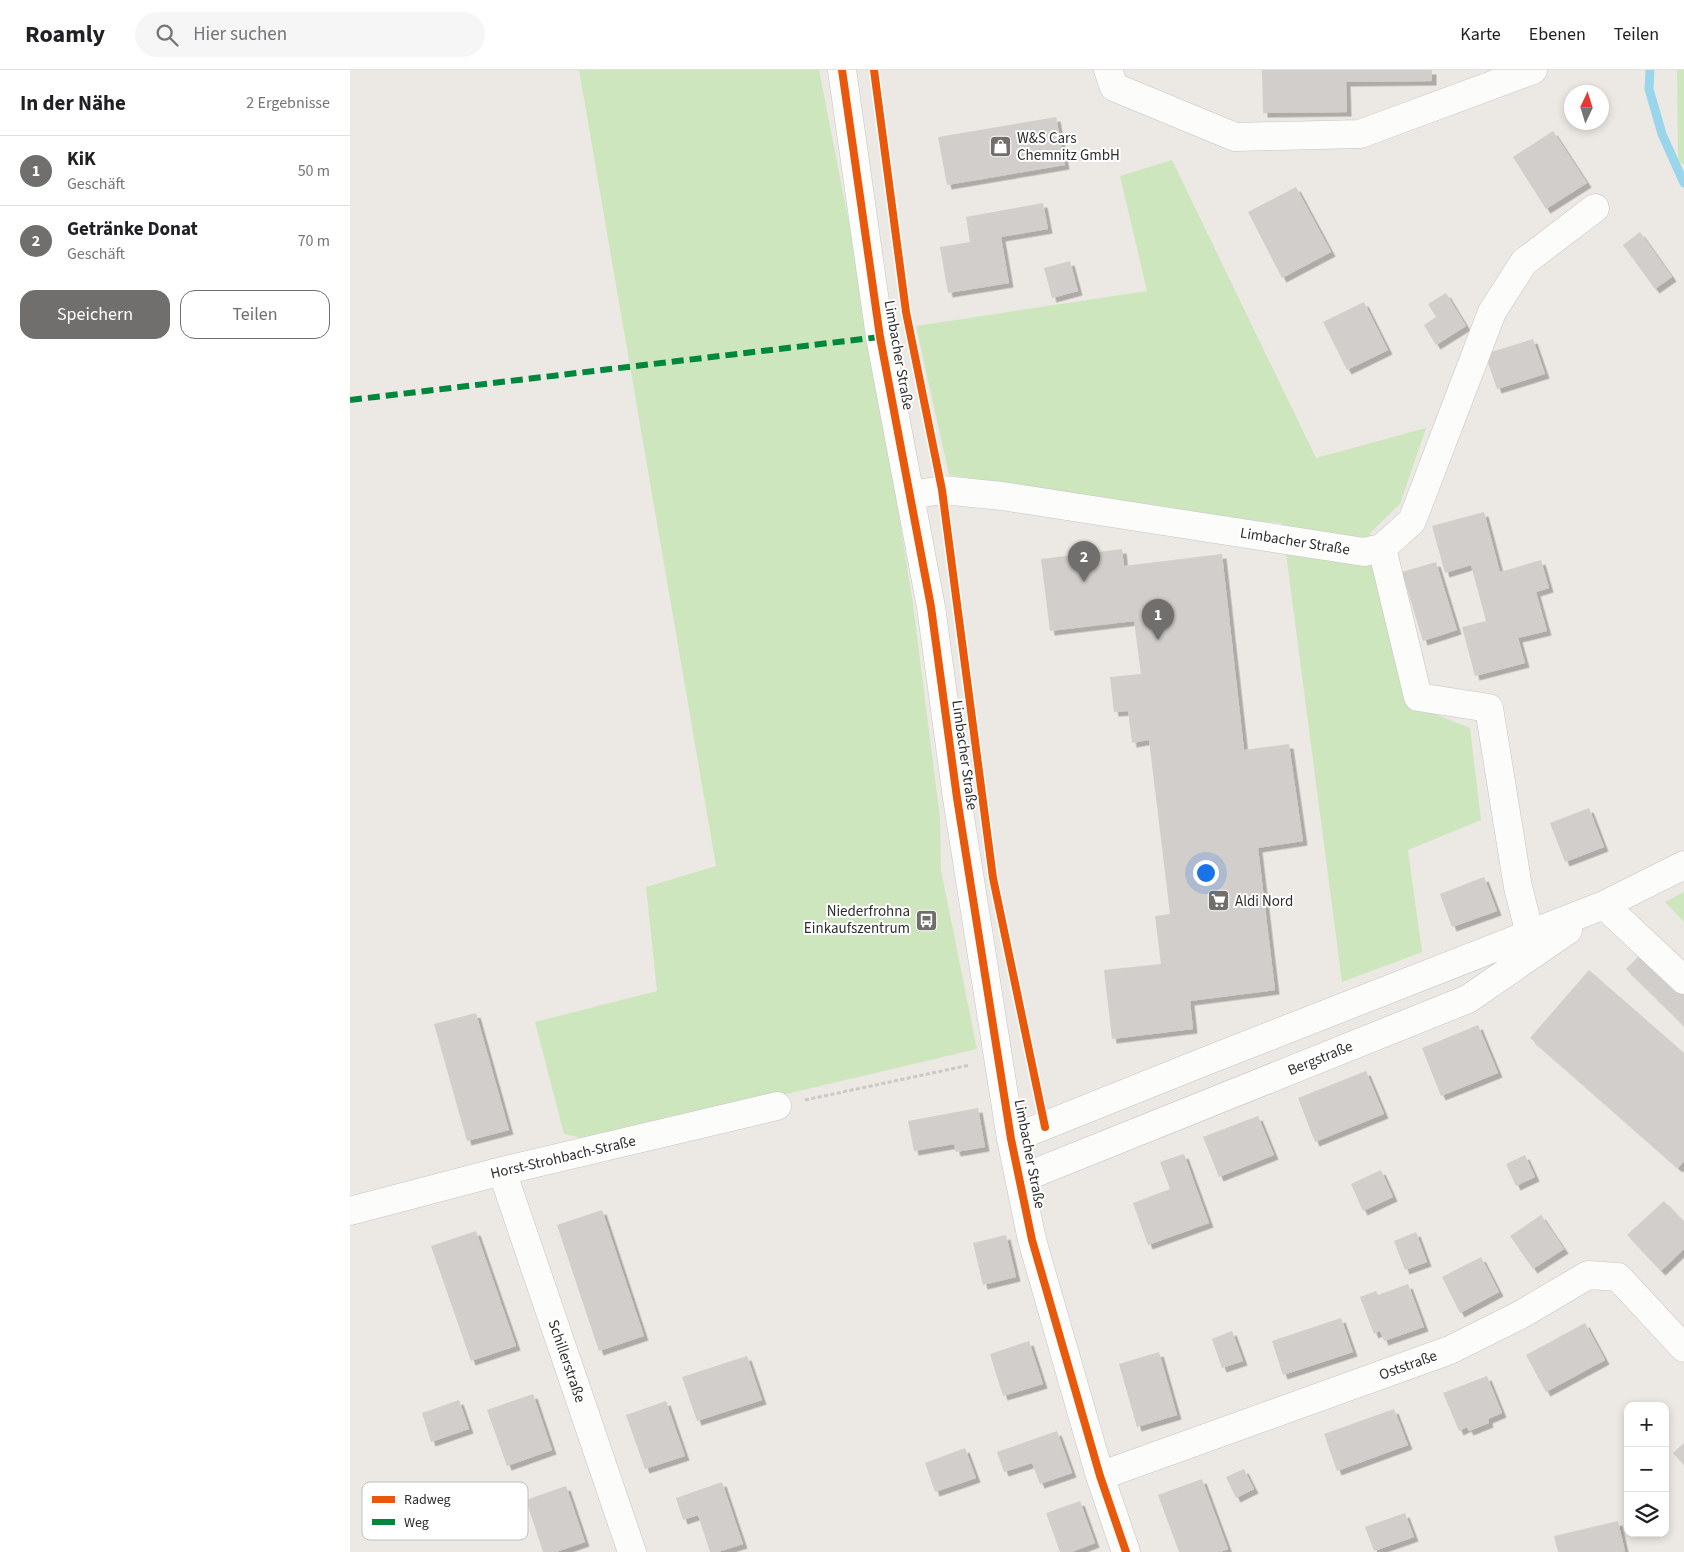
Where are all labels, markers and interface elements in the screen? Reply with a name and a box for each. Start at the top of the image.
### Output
search box [135,12,485,57]
text: Roamly [25,17,105,52]
icon: search [153,21,181,49]
text: Hier suchen [193,21,287,48]
text: Karte [1460,22,1501,47]
text: Ebenen [1529,22,1586,47]
text: Teilen [1614,22,1659,47]
north arrow [1564,85,1609,130]
text: In der Nähe [20,88,126,118]
text: 2 Ergebnisse [246,92,330,114]
place label: W&S Cars Chemnitz GmbH [1017,128,1120,166]
shop icon: W&S Cars Chemnitz GmbH [989,135,1013,159]
text: KiK [67,146,96,173]
text: 1 [32,160,40,182]
text: 50 m [298,160,330,182]
text: Geschäft [67,173,125,195]
text: Getränke Donat [67,216,198,243]
text: 2 [32,230,40,252]
text: 70 m [298,230,330,252]
text: Geschäft [67,243,125,265]
button: Speichern [20,290,170,339]
button: Teilen [180,290,330,339]
street label: Limbacher Straße [879,299,918,412]
street label: Limbacher Straße [1238,522,1351,561]
pin: 2 [1068,541,1100,582]
pin: 1 [1142,599,1174,640]
street label: Limbacher Straße [946,699,983,811]
your location [1193,860,1219,886]
supermarket icon: Aldi Nord [1207,889,1231,913]
place label: Aldi Nord [1235,891,1293,912]
place label: Niederfrohna Einkaufszentrum [804,901,910,939]
bus stop icon: Niederfrohna Einkaufszentrum [914,908,938,932]
street label: Bergstraße [1285,1036,1356,1081]
street label: Limbacher Straße [1009,1098,1050,1211]
street label: Horst-Strohbach-Straße [488,1131,638,1184]
street label: Schillerstraße [543,1317,591,1405]
street label: Oststraße [1376,1345,1440,1386]
map controls [1624,1402,1669,1537]
button: + [1624,1402,1669,1447]
button: − [1624,1447,1669,1492]
legend [362,1482,528,1540]
text: Radweg [404,1490,451,1510]
button: layers [1624,1492,1669,1537]
text: Weg [404,1513,429,1533]

